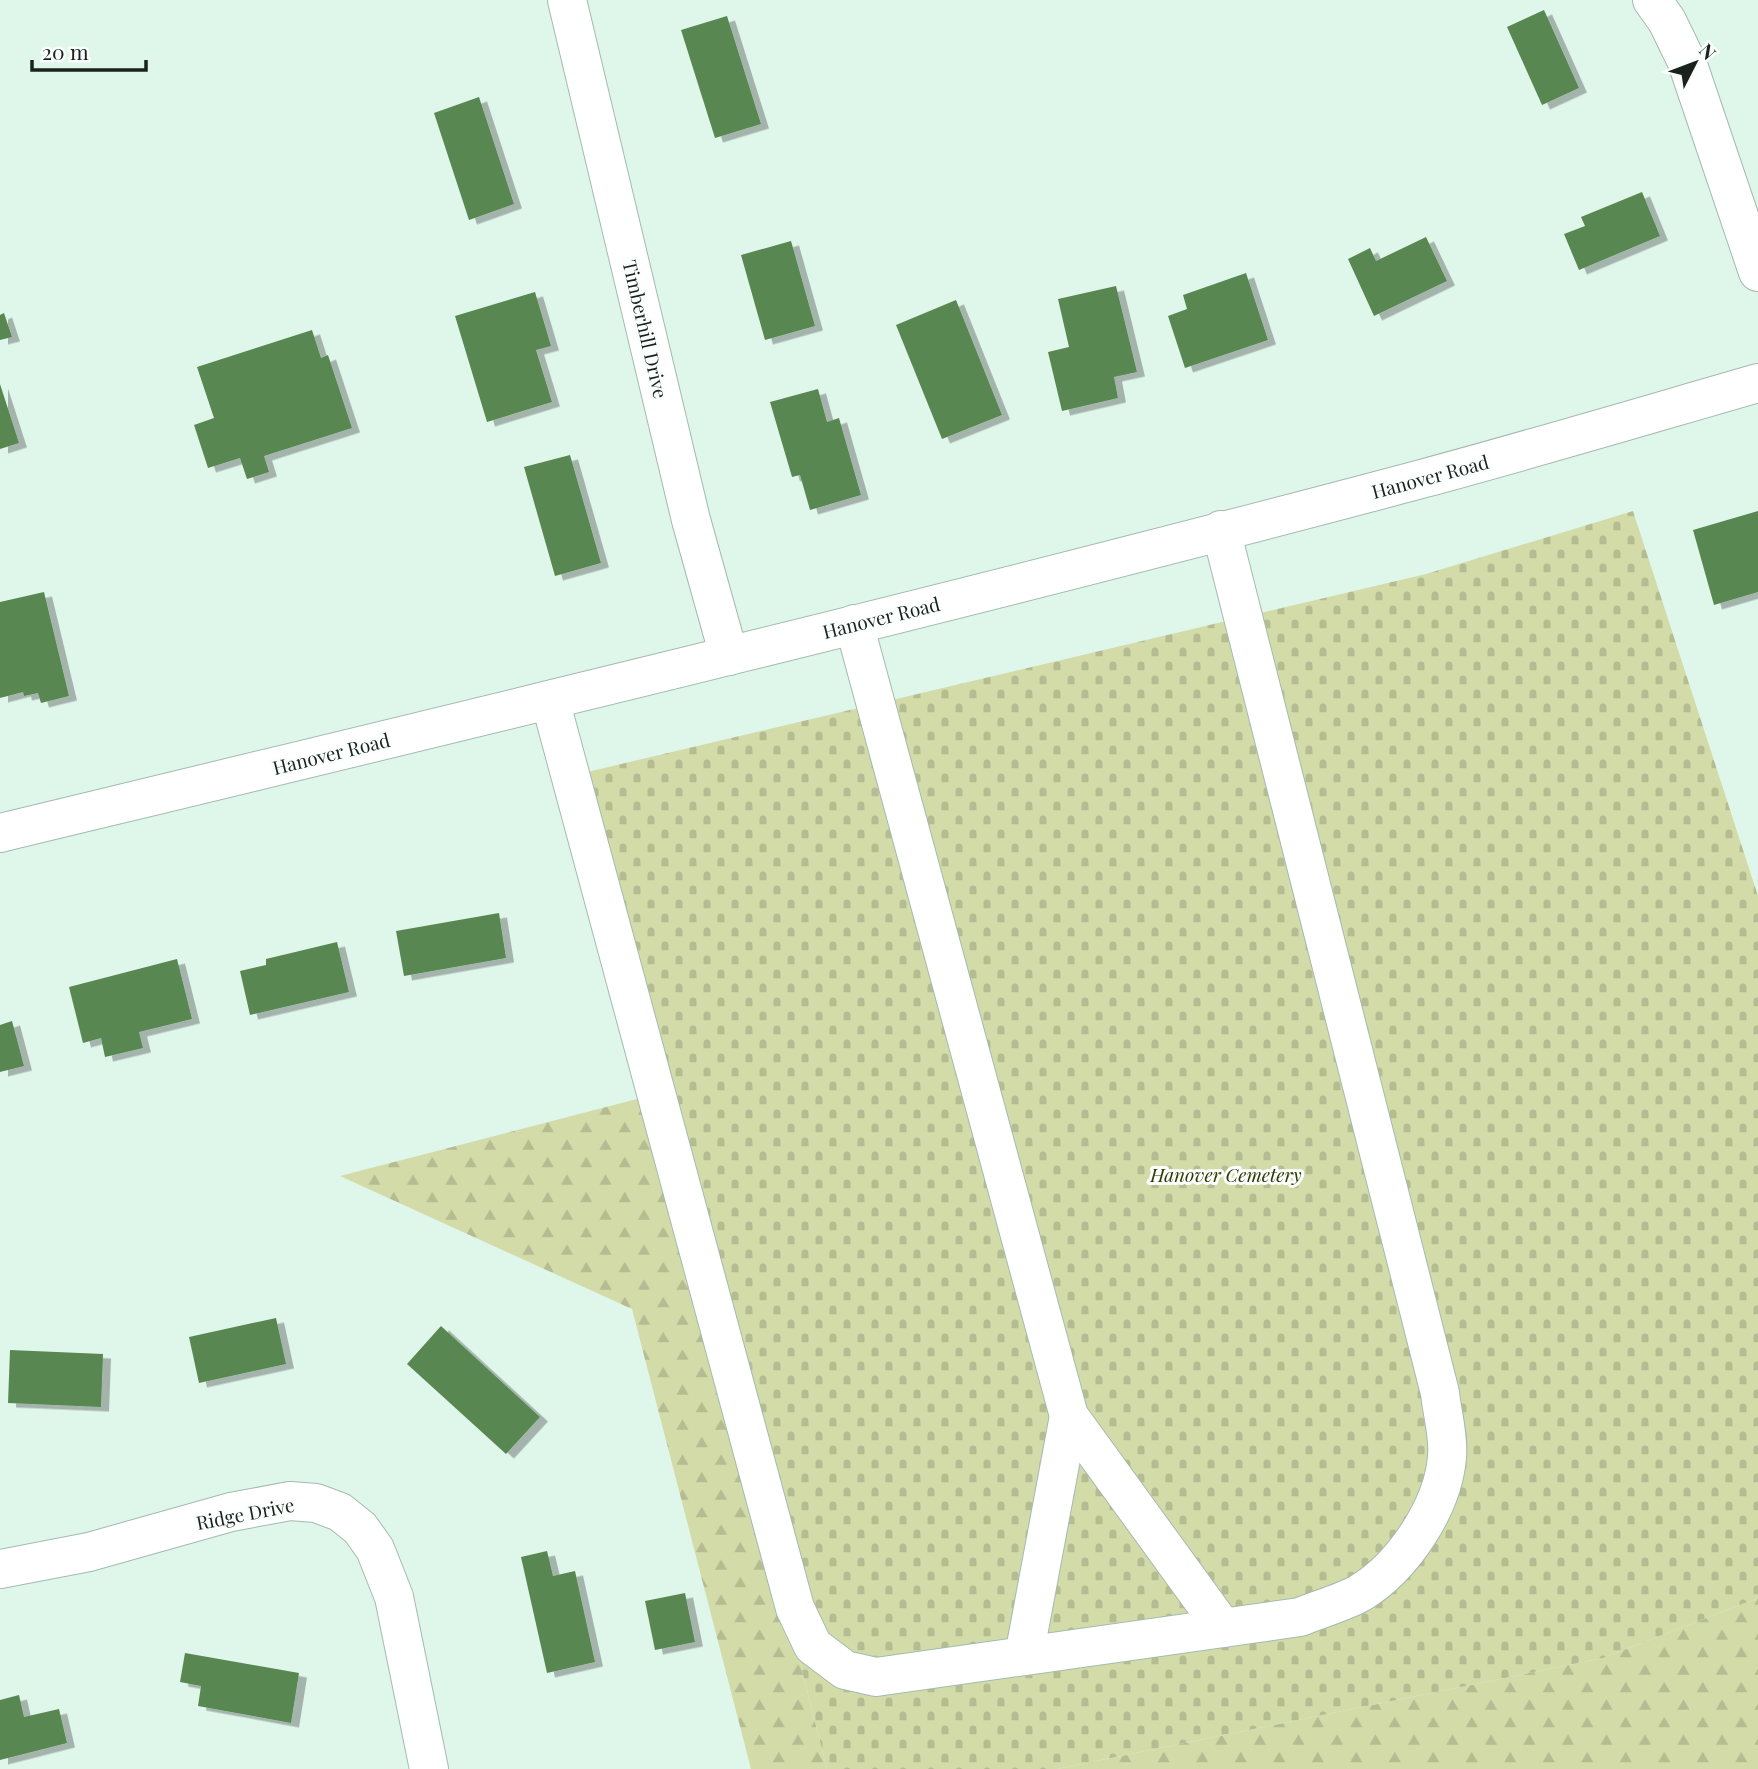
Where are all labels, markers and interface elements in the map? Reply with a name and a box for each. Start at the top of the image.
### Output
scale bar [32,28,145,72]
north arrow [1660,28,1730,98]
text: 20 m [42,37,89,65]
text: N [1694,37,1723,65]
street label: Timberhill Drive [617,257,675,401]
street label: Hanover Road [1369,448,1491,504]
street label: Hanover Road [820,590,942,644]
street label: Hanover Road [270,726,392,780]
park label: Hanover Cemetery [1149,1161,1302,1187]
street label: Ridge Drive [194,1491,296,1535]

